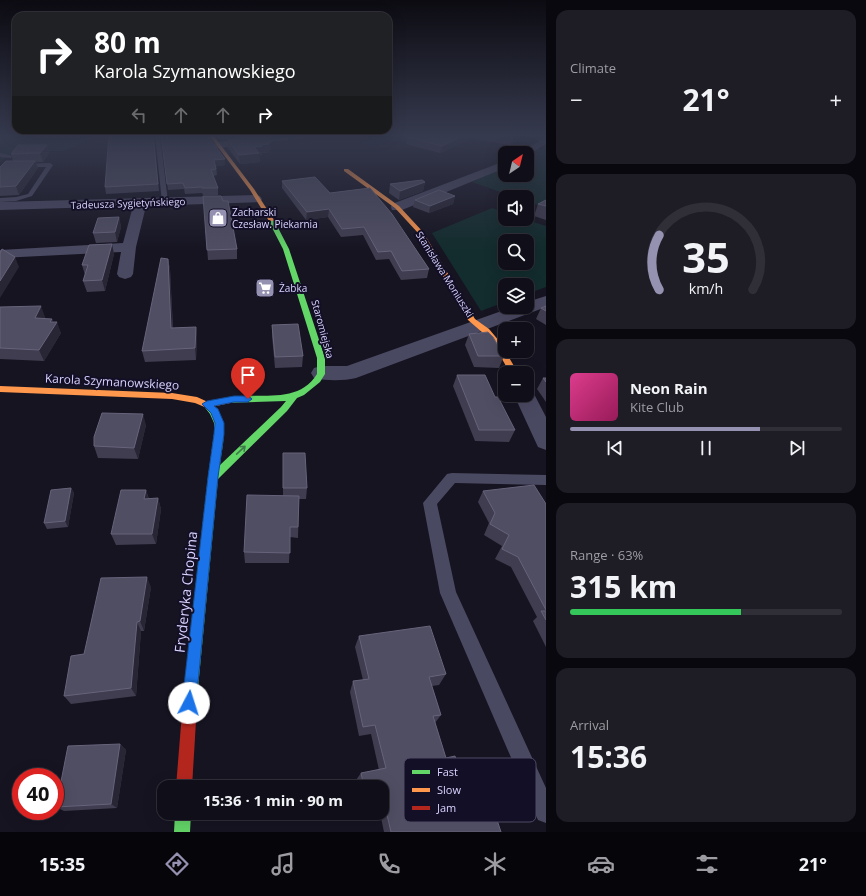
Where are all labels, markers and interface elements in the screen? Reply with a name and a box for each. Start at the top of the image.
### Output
text: 80 m [94,23,161,61]
icon: right [28,28,80,80]
text: Karola Szymanowskiego [94,59,296,83]
text: Climate [570,59,616,77]
text: 21° [682,79,730,120]
text: − [570,84,583,114]
text: + [829,84,842,114]
icon: left [128,104,150,126]
icon: ahead [170,104,192,126]
icon: ahead [212,104,234,126]
icon: right [254,104,276,126]
north arrow [498,146,534,182]
map controls [498,146,534,402]
button: sound [498,190,534,226]
street label: Tadeusza Sygietyńskiego [70,194,186,212]
place label: Zacharski Czesław. Piekarnia [232,205,318,231]
shop icon: Zacharski Czesław. Piekarnia [207,207,229,229]
street label: Stanisława Moniuszki [413,228,477,320]
text: 35 [682,228,730,284]
button: search [498,234,534,270]
supermarket icon: Żabka [254,277,276,299]
button: layers [498,278,534,314]
text: km/h [689,278,723,297]
place label: Żabka [279,281,307,295]
street label: Staromiejska [308,298,338,360]
button: + [498,322,534,358]
pin [231,358,265,399]
icon: arrive [237,364,259,386]
button: − [498,366,534,402]
street label: Karola Szymanowskiego [44,369,180,394]
text: Neon Rain [630,378,708,398]
text: Kite Club [630,398,684,416]
icon: previous [604,437,626,459]
icon: pause [695,437,717,459]
icon: next [786,437,808,459]
one-way arrow [236,445,246,455]
street label: Fryderyka Chopina [170,530,201,654]
text: Range · 63% [570,546,643,564]
text: 315 km [570,566,677,607]
position arrow [168,682,210,724]
text: Arrival [570,716,609,734]
text: 15:36 [570,736,647,777]
legend [404,758,536,822]
text: Fast [437,764,458,779]
speed limit sign: 40 [12,768,64,820]
text: Slow [437,782,461,797]
text: 15:36 · 1 min · 90 m [203,790,343,810]
text: Jam [436,800,456,815]
icon: directions [163,850,191,878]
icon: music [269,850,297,878]
icon: phone [375,850,403,878]
icon: climate [481,850,509,878]
icon: car [587,850,615,878]
icon: filters [693,850,721,878]
text: 15:35 [39,852,85,876]
text: 21° [799,852,827,876]

